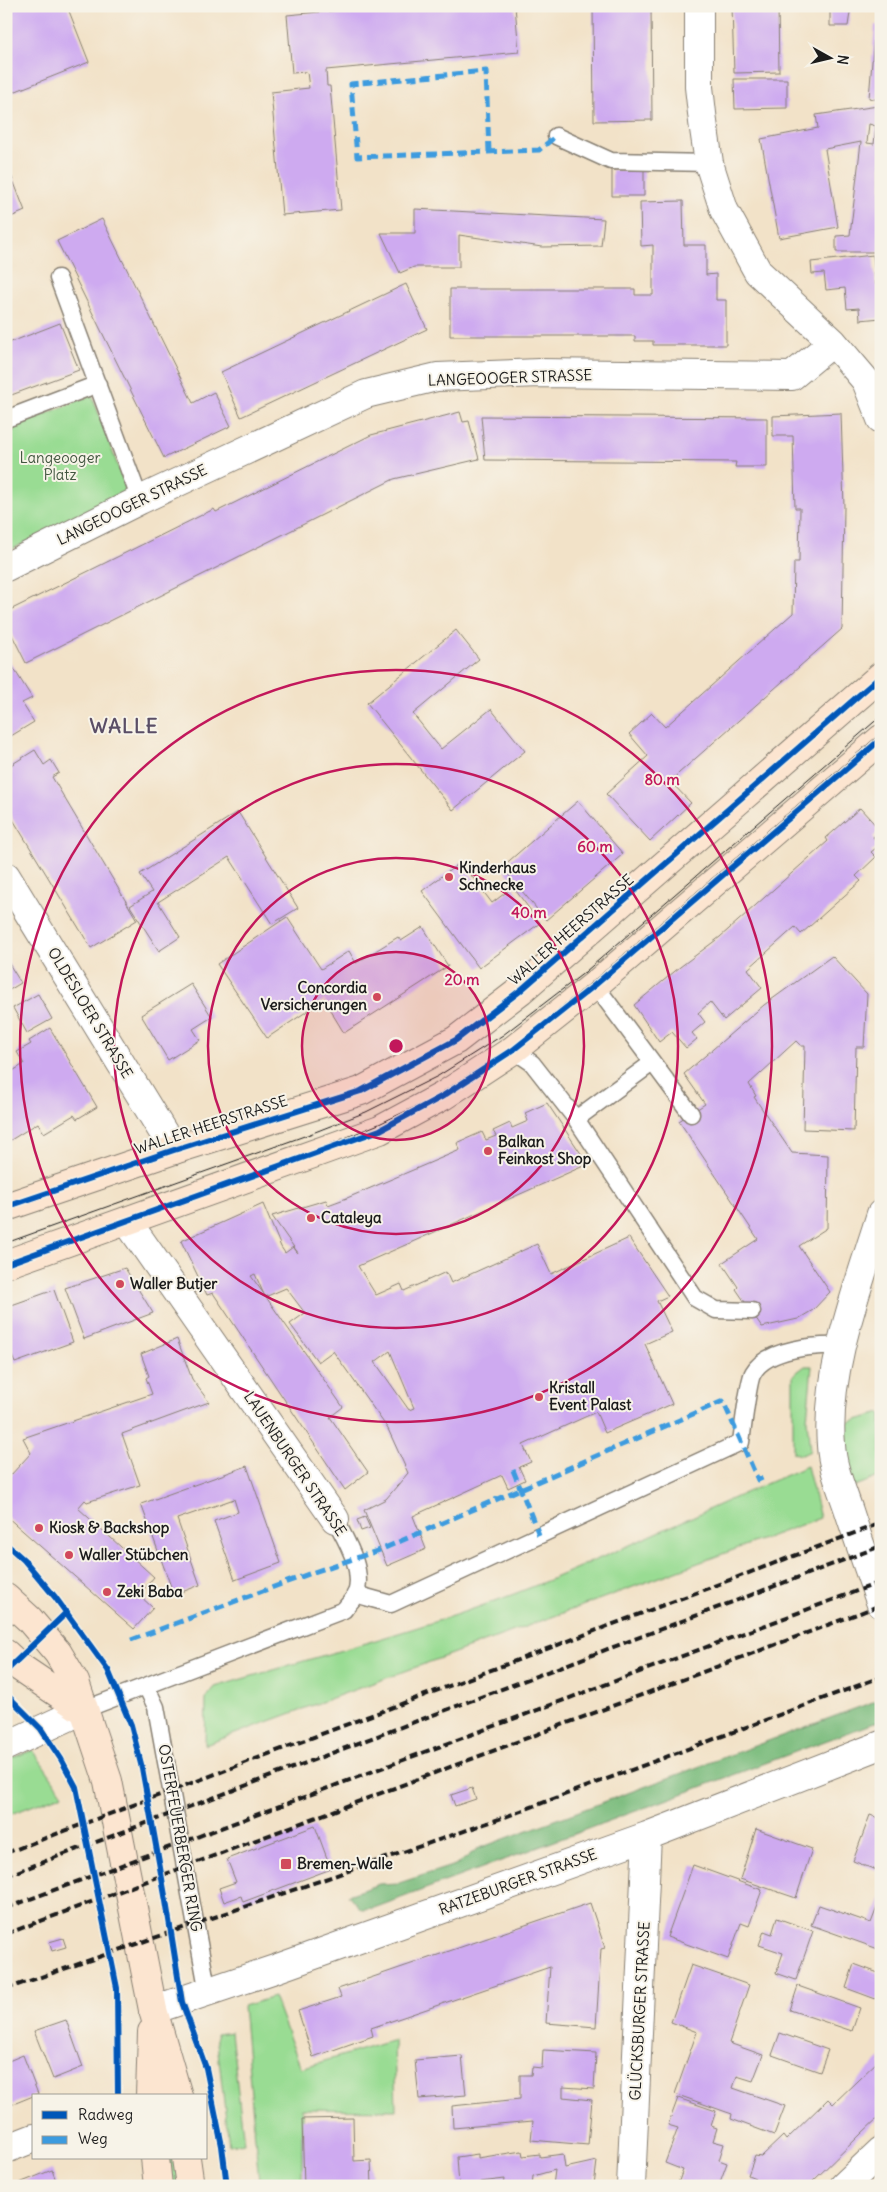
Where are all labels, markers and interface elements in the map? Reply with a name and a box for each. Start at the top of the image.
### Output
north arrow [804,32,854,82]
text: N [833,54,852,66]
street label: LANGEOOGER STRASSE [427,365,593,390]
park label: Langeooger Platz [19,448,101,484]
street label: LANGEOOGER STRASSE [54,460,210,549]
district label: WALLE [89,713,159,738]
text: 80 m [644,770,680,789]
text: 60 m [577,837,613,856]
place label: Kinderhaus Schnecke [459,858,536,894]
street label: WALLER HEERSTRASSE [504,870,637,989]
marker: Kinderhaus Schnecke [443,871,455,883]
text: 40 m [511,903,547,922]
street label: OLDESLOER STRASSE [44,944,137,1082]
text: 20 m [445,970,479,989]
place label: Concordia Versicherungen [261,978,367,1015]
marker: Concordia Versicherungen [371,991,383,1003]
centre of rings [387,1037,405,1055]
street label: WALLER HEERSTRASSE [132,1091,290,1158]
place label: Balkan Feinkost Shop [498,1132,592,1169]
marker: Balkan Feinkost Shop [482,1145,494,1157]
place label: Cataleya [321,1208,382,1228]
marker: Cataleya [305,1212,317,1224]
place label: Waller Butjer [130,1274,218,1293]
marker: Waller Butjer [114,1278,126,1290]
place label: Kristall Event Palast [549,1378,632,1414]
street label: LAUENBURGER STRASSE [240,1388,351,1540]
marker: Kristall Event Palast [533,1391,545,1403]
place label: Kiosk & Backshop [49,1518,170,1538]
marker: Kiosk & Backshop [33,1522,45,1534]
place label: Waller Stübchen [79,1545,189,1564]
marker: Waller Stübchen [63,1549,75,1561]
place label: Zeki Baba [117,1582,183,1601]
marker: Zeki Baba [101,1586,113,1598]
street label: OSTERFEUERBERGER RING [155,1743,206,1933]
street label: RATZEBURGER STRASSE [436,1844,600,1919]
place label: Bremen-Walle [297,1854,393,1873]
marker: Bremen-Walle [279,1857,293,1871]
street label: GLÜCKSBURGER STRASSE [625,1921,654,2101]
legend [32,2094,208,2160]
text: Radweg [78,2105,133,2124]
text: Weg [78,2129,108,2148]

